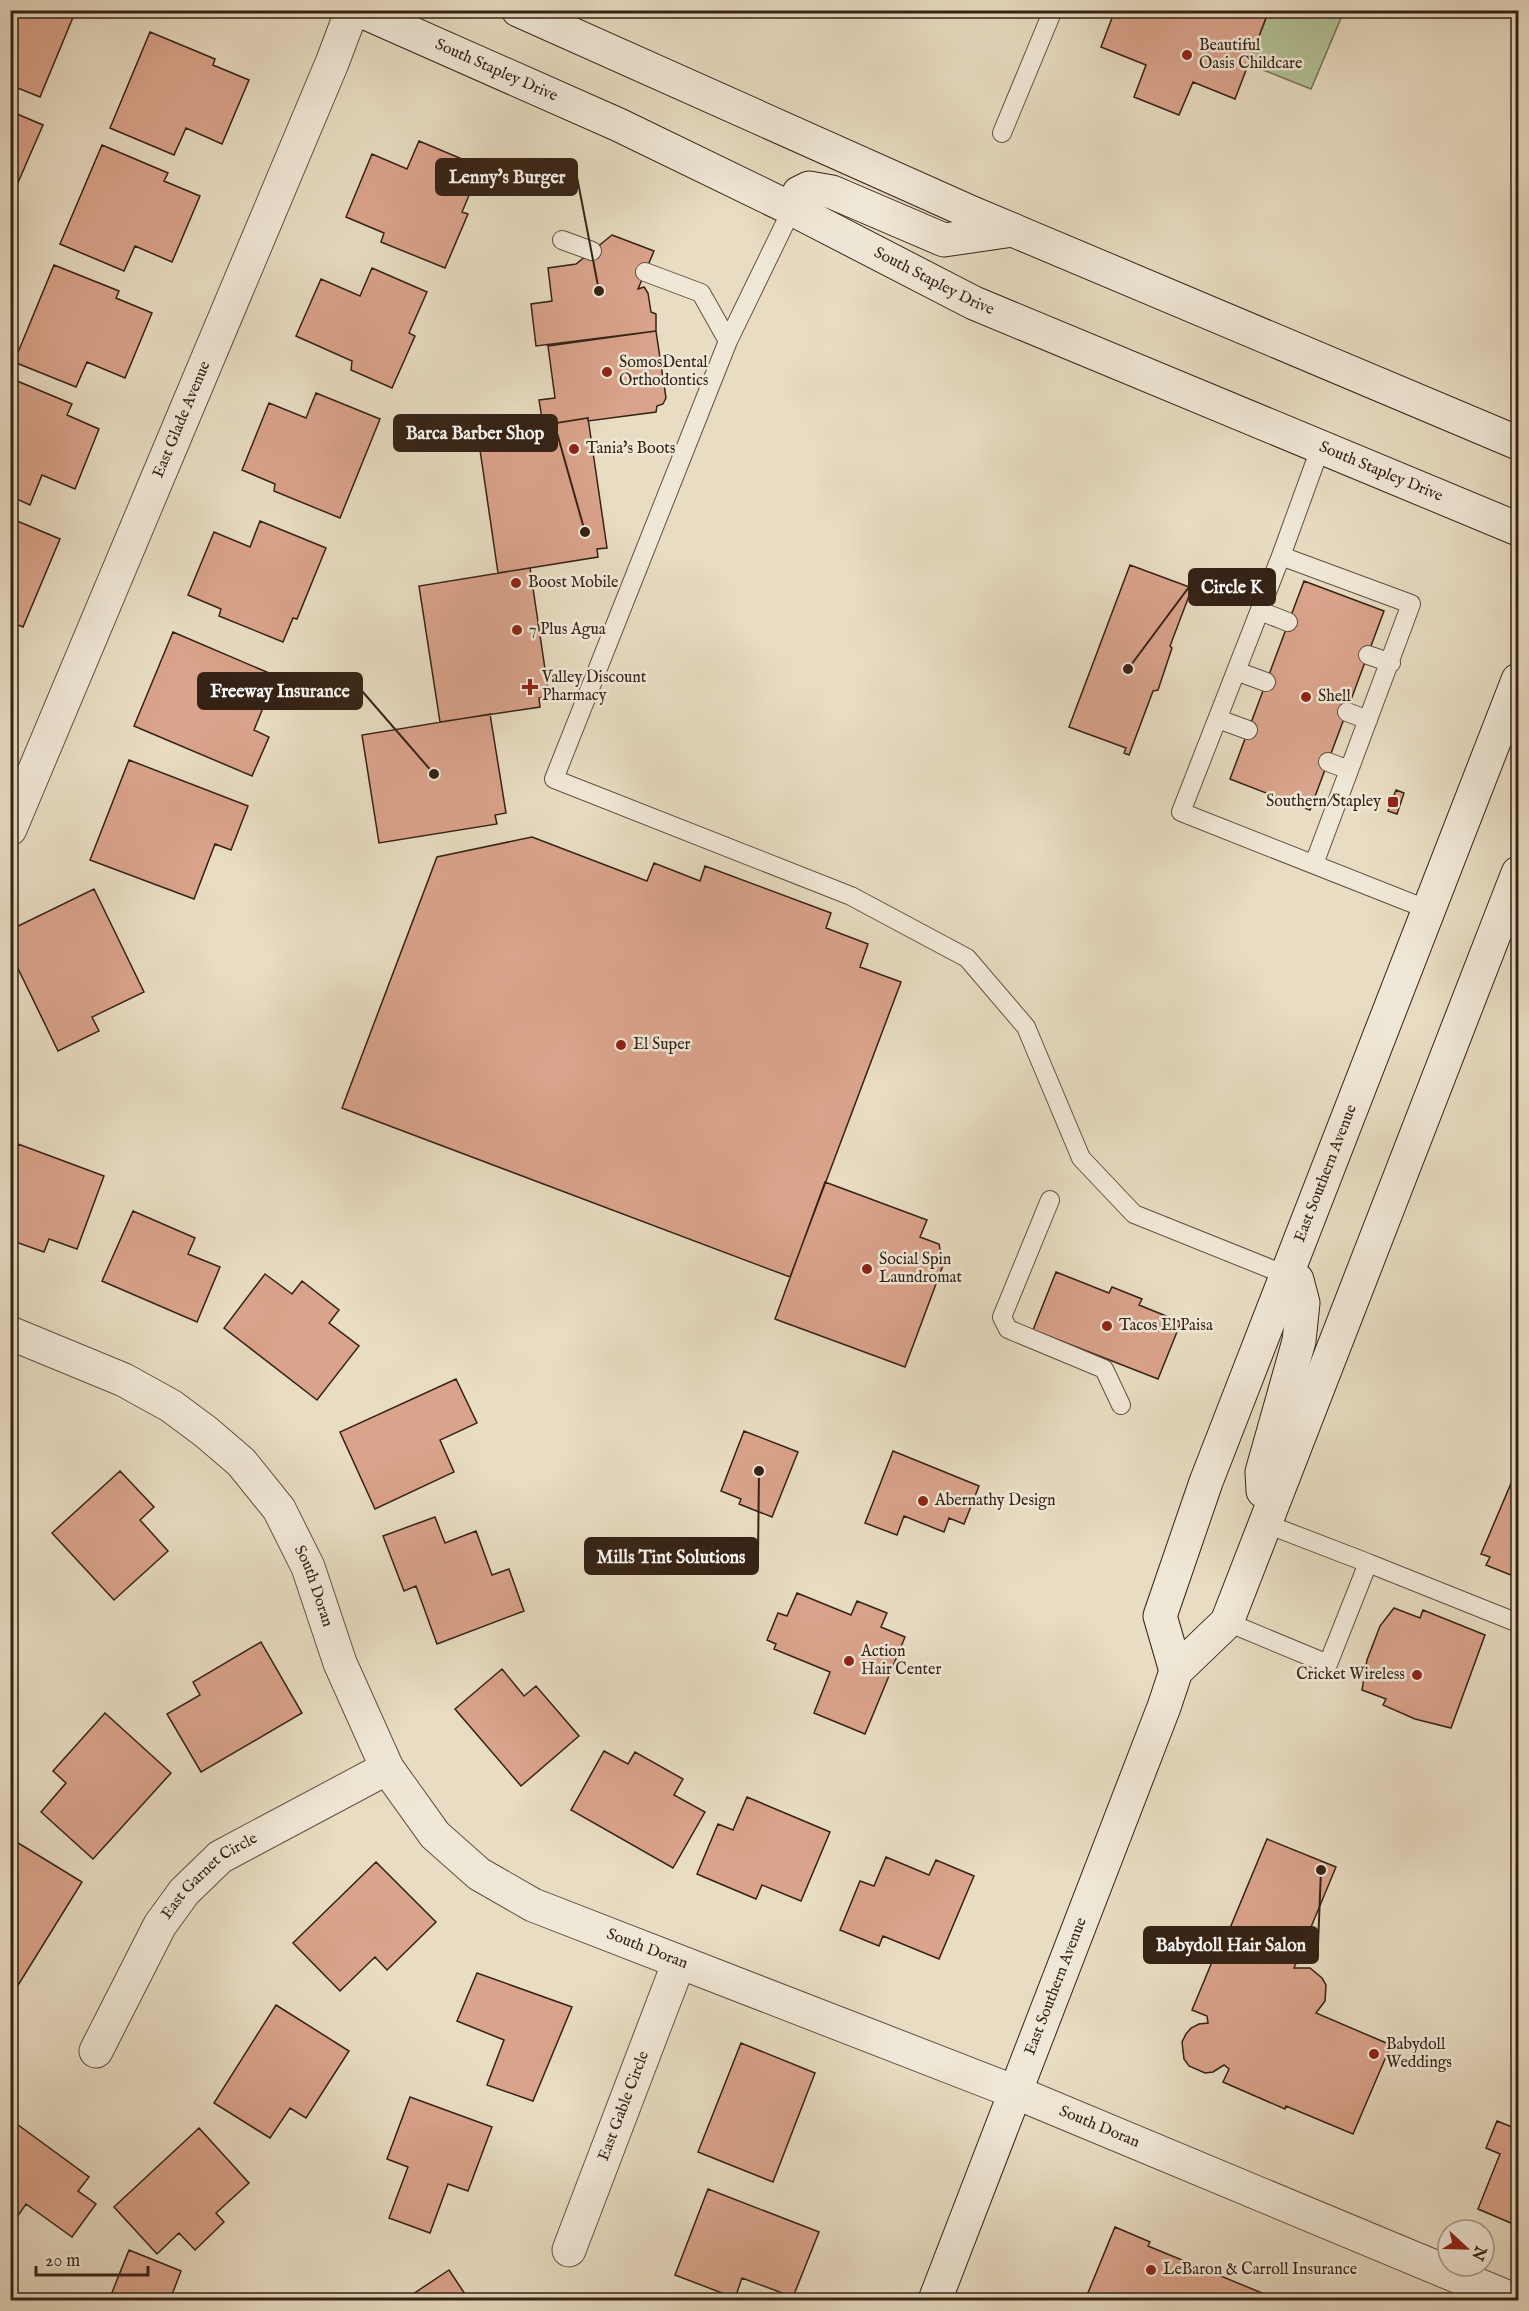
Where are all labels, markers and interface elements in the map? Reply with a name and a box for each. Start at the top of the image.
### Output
street label: South Stapley Drive [432,35,561,107]
place label: Beautiful Oasis Childcare [1199,36,1302,74]
marker: Beautiful Oasis Childcare [1180,48,1194,62]
callout: Lenny's Burger [436,159,577,195]
text: Lenny's Burger [449,167,566,190]
street label: South Stapley Drive [870,243,997,320]
place label: SomosDental Orthodontics [619,353,709,391]
street label: East Glade Avenue [149,358,215,481]
marker: SomosDental Orthodontics [600,365,614,379]
callout: Barca Barber Shop [394,415,557,451]
text: Barca Barber Shop [406,423,545,446]
street label: South Stapley Drive [1316,437,1446,507]
place label: Tania's Boots [586,439,676,459]
marker: Tania's Boots [567,442,581,456]
callout: Circle K [1189,569,1275,605]
place label: Boost Mobile [528,573,618,593]
marker: Boost Mobile [509,576,523,590]
text: Circle K [1201,577,1264,600]
place label: 7 Plus Agua [529,620,606,640]
marker: 7 Plus Agua [510,623,524,637]
place label: Valley Discount Pharmacy [541,668,647,706]
callout: Freeway Insurance [198,673,362,709]
marker: Valley Discount Pharmacy [523,680,537,694]
text: Freeway Insurance [210,681,350,704]
place label: Shell [1318,687,1351,707]
marker: Shell [1299,690,1313,704]
place label: Southern/Stapley [1266,792,1381,812]
marker: Southern/Stapley [1386,795,1400,809]
place label: El Super [633,1035,690,1055]
marker: El Super [614,1038,628,1052]
street label: East Southern Avenue [1290,1102,1362,1245]
place label: Social Spin Laundromat [879,1250,962,1288]
marker: Social Spin Laundromat [860,1262,874,1276]
place label: Tacos El Paisa [1119,1316,1213,1336]
marker: Tacos El Paisa [1100,1319,1114,1333]
place label: Abernathy Design [934,1491,1056,1511]
marker: Abernathy Design [916,1494,930,1508]
callout: Mills Tint Solutions [585,1538,758,1574]
street label: South Doran [289,1542,337,1630]
text: Mills Tint Solutions [597,1547,746,1570]
place label: Action Hair Center [860,1642,941,1680]
marker: Action Hair Center [842,1654,856,1668]
place label: Cricket Wireless [1296,1665,1405,1685]
marker: Cricket Wireless [1410,1668,1424,1682]
street label: East Garnet Circle [157,1829,261,1923]
street label: East Southern Avenue [1020,1915,1092,2058]
street label: South Doran [604,1924,691,1974]
callout: Babydoll Hair Salon [1144,1927,1318,1963]
text: Babydoll Hair Salon [1156,1935,1307,1958]
place label: Babydoll Weddings [1386,2035,1452,2073]
marker: Babydoll Weddings [1367,2047,1381,2061]
street label: East Gable Circle [594,2048,654,2164]
street label: South Doran [1056,2101,1143,2153]
north arrow [1436,2218,1496,2278]
scale bar [36,2239,148,2277]
text: N [1466,2242,1490,2263]
text: 20 m [45,2250,80,2273]
place label: LeBaron & Carroll Insurance [1163,2260,1357,2280]
marker: LeBaron & Carroll Insurance [1144,2263,1158,2277]

